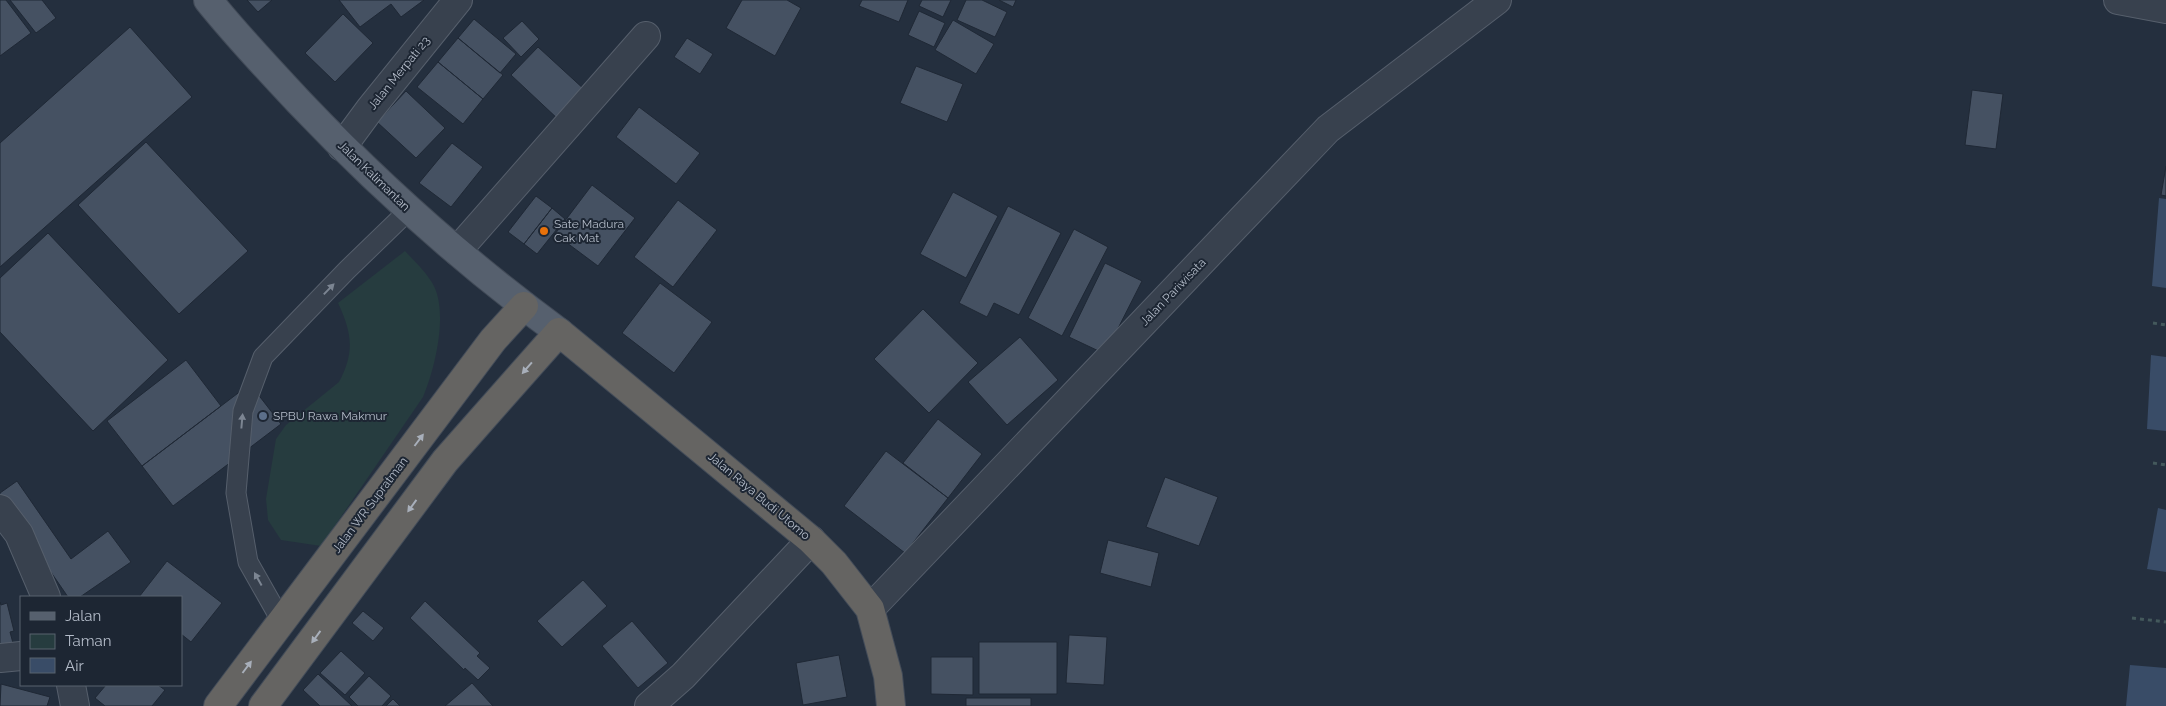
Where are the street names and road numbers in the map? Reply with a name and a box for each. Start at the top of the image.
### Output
street label: Jalan Merpati 23 [365,34,433,112]
street label: Jalan Kalimantan [335,138,413,214]
street label: Jalan Pariwisata [1137,255,1209,329]
street label: Jalan Raya Budi Utomo [705,449,813,543]
street label: Jalan WR Supratman [329,454,411,556]

